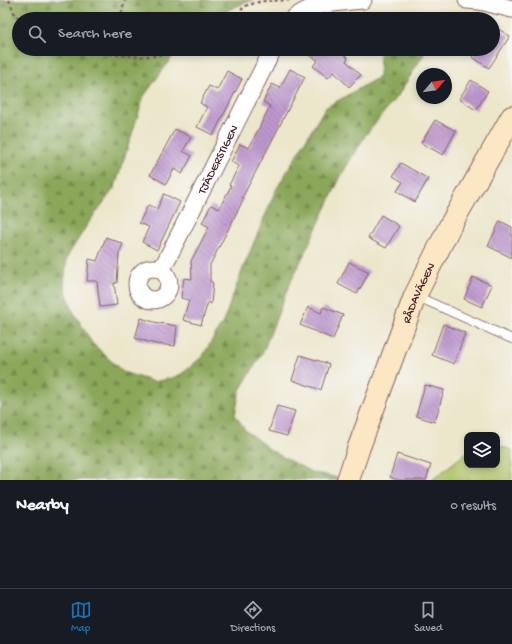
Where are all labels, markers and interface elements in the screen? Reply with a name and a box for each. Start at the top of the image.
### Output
search box [12,12,500,56]
icon: search [26,23,48,45]
text: Search here [58,25,132,43]
north arrow [416,68,452,104]
street label: TJÄDERSTIGEN [195,123,243,198]
street label: RÅDAVÄGEN [400,261,440,326]
map controls [464,432,500,468]
button: layers [464,432,500,468]
text: Nearby [16,496,69,516]
text: 0 results [450,499,496,514]
tab: Map [70,599,92,635]
tab: Directions [231,599,275,635]
tab: Saved [414,599,442,635]

